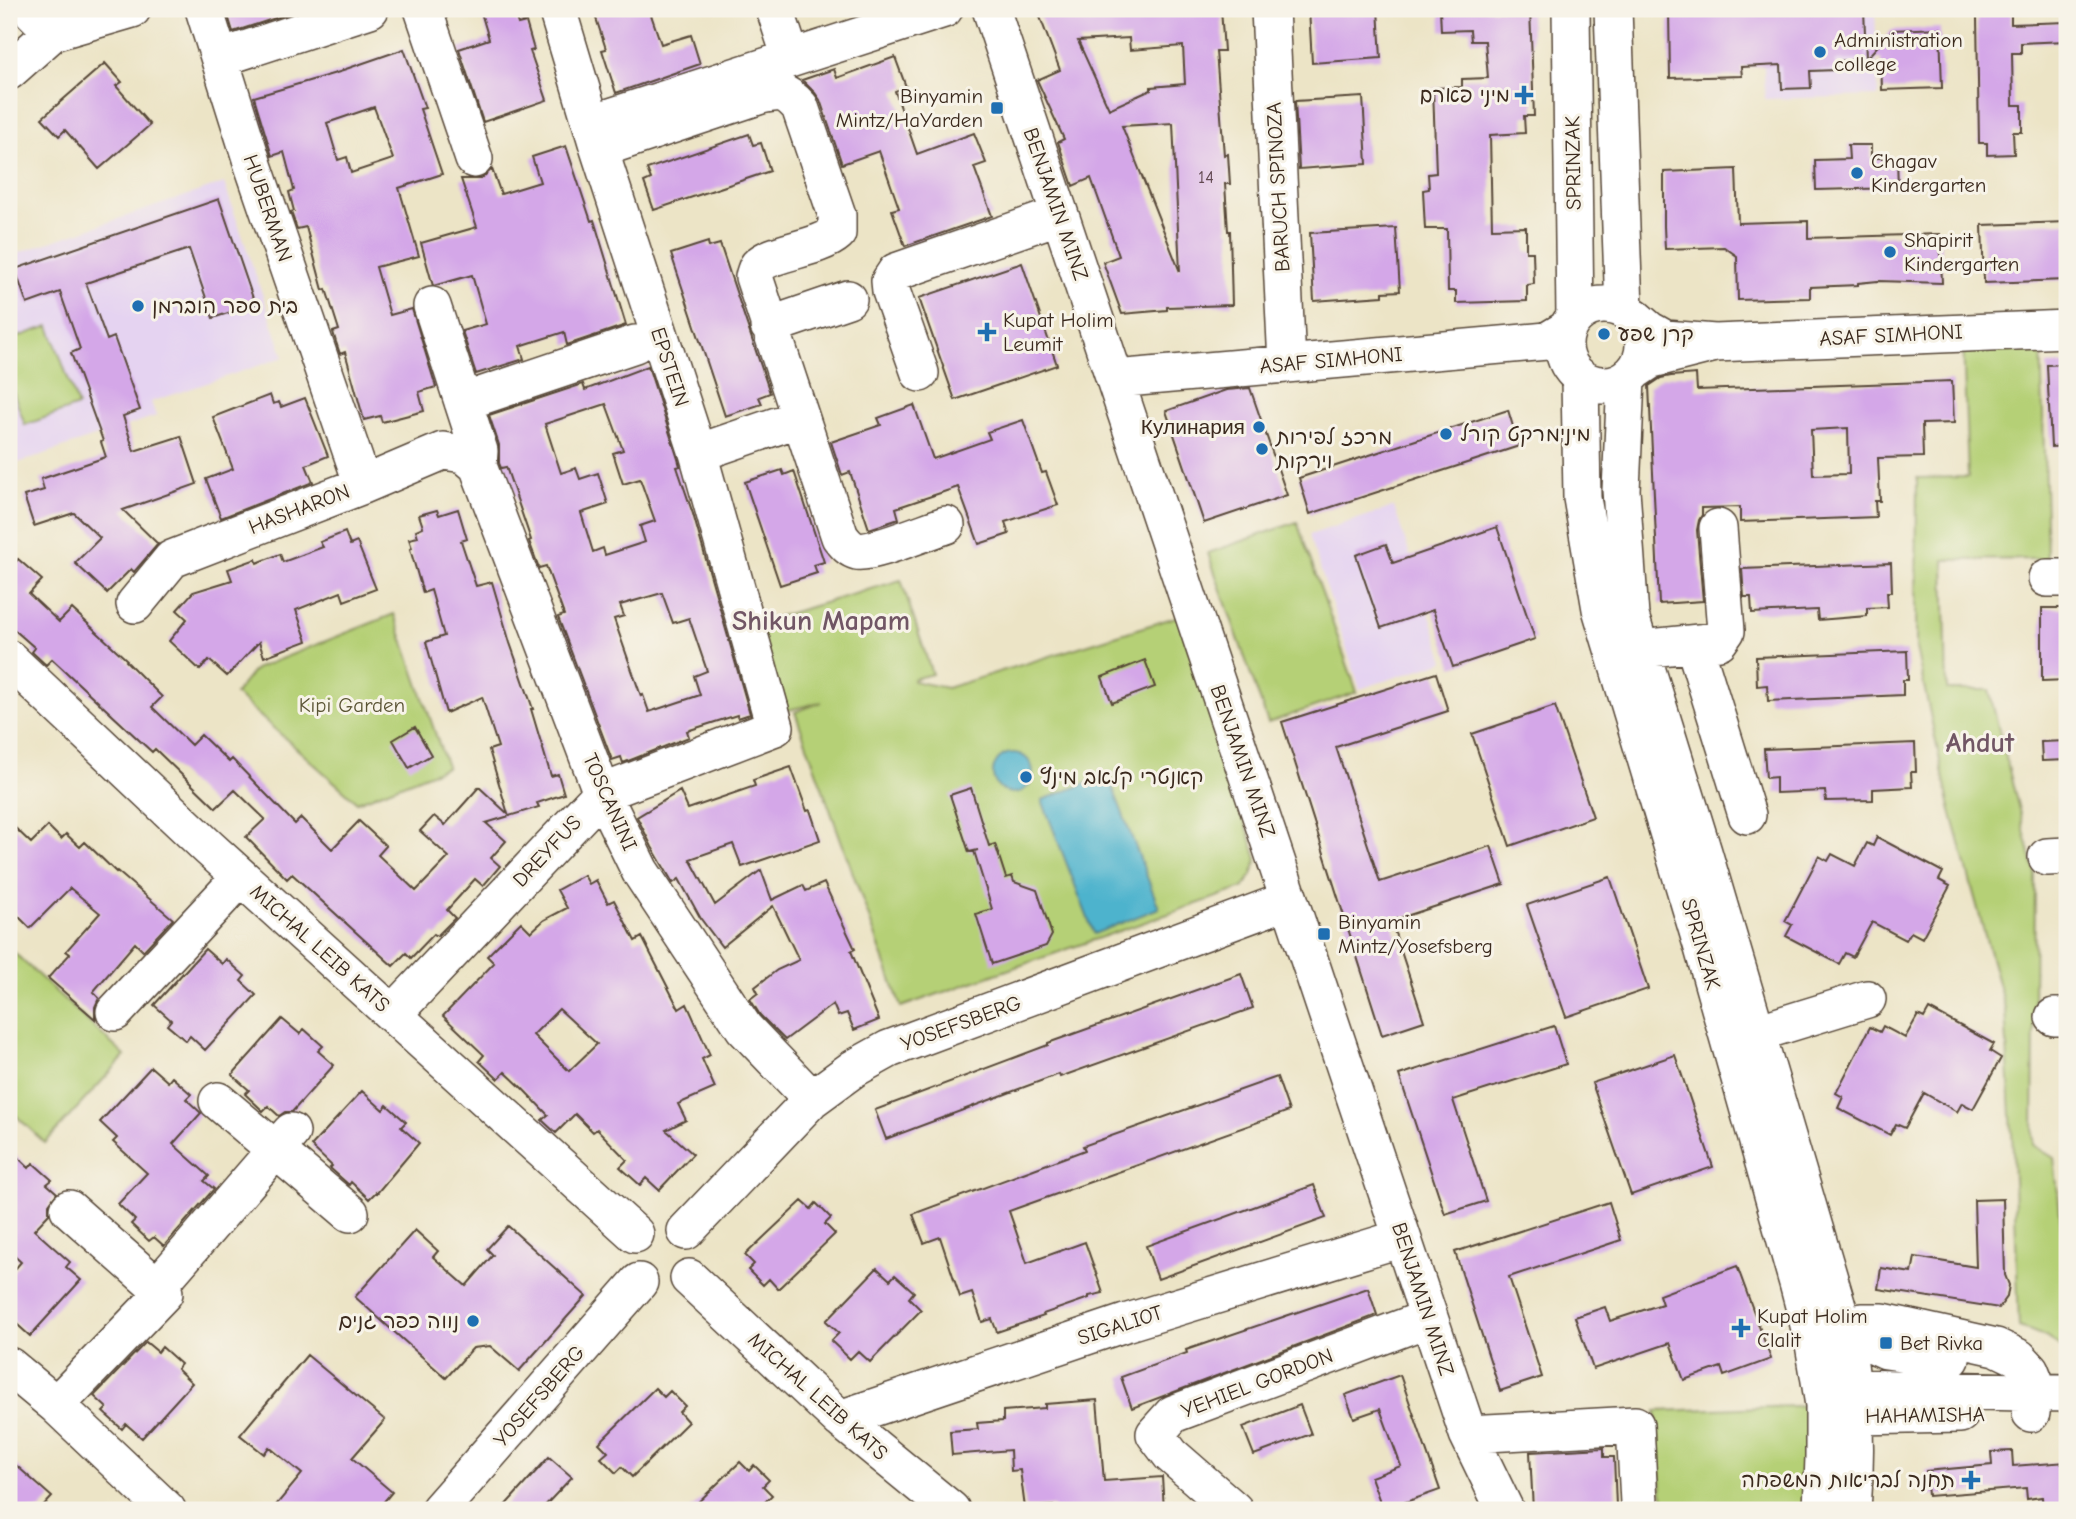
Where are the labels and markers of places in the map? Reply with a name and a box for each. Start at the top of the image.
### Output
place label: Administration college [1834,28,1963,76]
marker: Administration college [1812,44,1828,60]
place label: מיני פארם [1419,83,1510,107]
place label: Binyamin Mintz/HaYarden [836,84,983,132]
marker: מיני פארם [1516,87,1532,103]
marker: Binyamin Mintz/HaYarden [989,100,1005,116]
place label: Chagav Kindergarten [1871,149,1986,197]
marker: Chagav Kindergarten [1849,165,1865,181]
place label: Shapirit Kindergarten [1904,228,2019,276]
marker: Shapirit Kindergarten [1882,244,1898,260]
place label: בית ספר הוברמן [152,294,298,319]
marker: בית ספר הוברמן [130,298,146,314]
place label: Kupat Holim Leumit [1003,308,1114,356]
marker: Kupat Holim Leumit [977,322,997,342]
place label: קרן שפע [1618,322,1694,347]
marker: קרן שפע [1596,326,1612,342]
place label: Кулинария [1141,415,1245,439]
marker: Кулинария [1251,419,1267,435]
place label: מינימרקט קורל [1460,422,1591,447]
place label: מרכז לפירות וירקות [1274,425,1392,474]
marker: מינימרקט קורל [1438,426,1454,442]
marker: מרכז לפירות וירקות [1254,441,1270,457]
place label: קאנטרי קלאב מינץ [1040,765,1204,790]
marker: קאנטרי קלאב מינץ [1018,769,1034,785]
place label: Binyamin Mintz/Yosefsberg [1338,910,1493,958]
marker: Binyamin Mintz/Yosefsberg [1316,926,1332,942]
place label: Kupat Holim Clalit [1757,1304,1868,1352]
place label: נווה כפר גנים [338,1309,459,1333]
marker: נווה כפר גנים [465,1313,481,1329]
marker: Kupat Holim Clalit [1731,1318,1751,1338]
place label: Bet Rivka [1900,1331,1983,1355]
marker: Bet Rivka [1878,1335,1894,1351]
place label: תחנה לבריאות המשפחה [1741,1468,1955,1492]
marker: תחנה לבריאות המשפחה [1961,1470,1981,1490]

